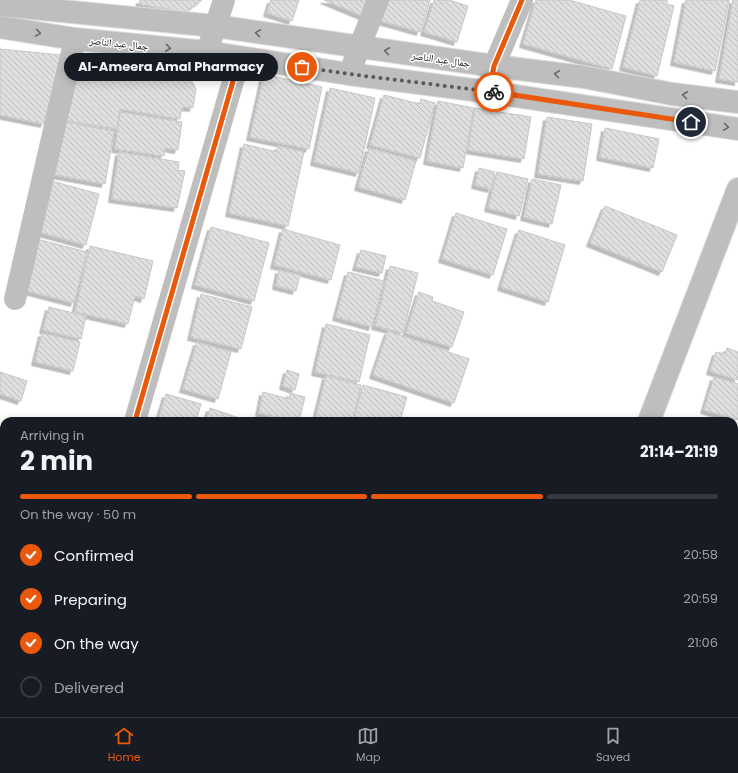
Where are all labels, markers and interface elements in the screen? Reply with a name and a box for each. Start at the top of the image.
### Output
one-way arrow [35,28,42,37]
one-way arrow [255,29,261,38]
street label: جمال عبد الناصر [88,33,150,54]
one-way arrow [164,43,171,52]
one-way arrow [384,47,390,56]
street label: جمال عبد الناصر [410,48,472,71]
pin [285,50,319,84]
callout: Al-Ameera Amal Pharmacy [64,53,278,81]
icon: bag [291,56,313,78]
text: Al-Ameera Amal Pharmacy [78,57,264,76]
one-way arrow [554,70,560,79]
courier [474,72,514,112]
icon: bike [483,81,505,103]
one-way arrow [682,91,688,100]
pin [674,105,708,139]
icon: home [680,111,702,133]
one-way arrow [723,122,729,131]
text: Arriving in [20,426,84,445]
text: 21:14–21:19 [640,441,718,462]
text: 2 min [20,443,93,479]
text: On the way · 50 m [20,505,136,524]
icon: check [20,544,42,566]
text: Confirmed [54,545,134,566]
text: 20:58 [683,545,718,564]
icon: check [20,588,42,610]
text: Preparing [54,589,127,610]
text: 20:59 [683,589,718,608]
icon: check [20,632,42,654]
text: On the way [54,633,139,654]
text: 21:06 [687,633,718,652]
text: Delivered [54,677,124,698]
tab: Home [108,725,141,766]
tab: Map [356,725,380,766]
tab: Saved [596,725,630,766]

